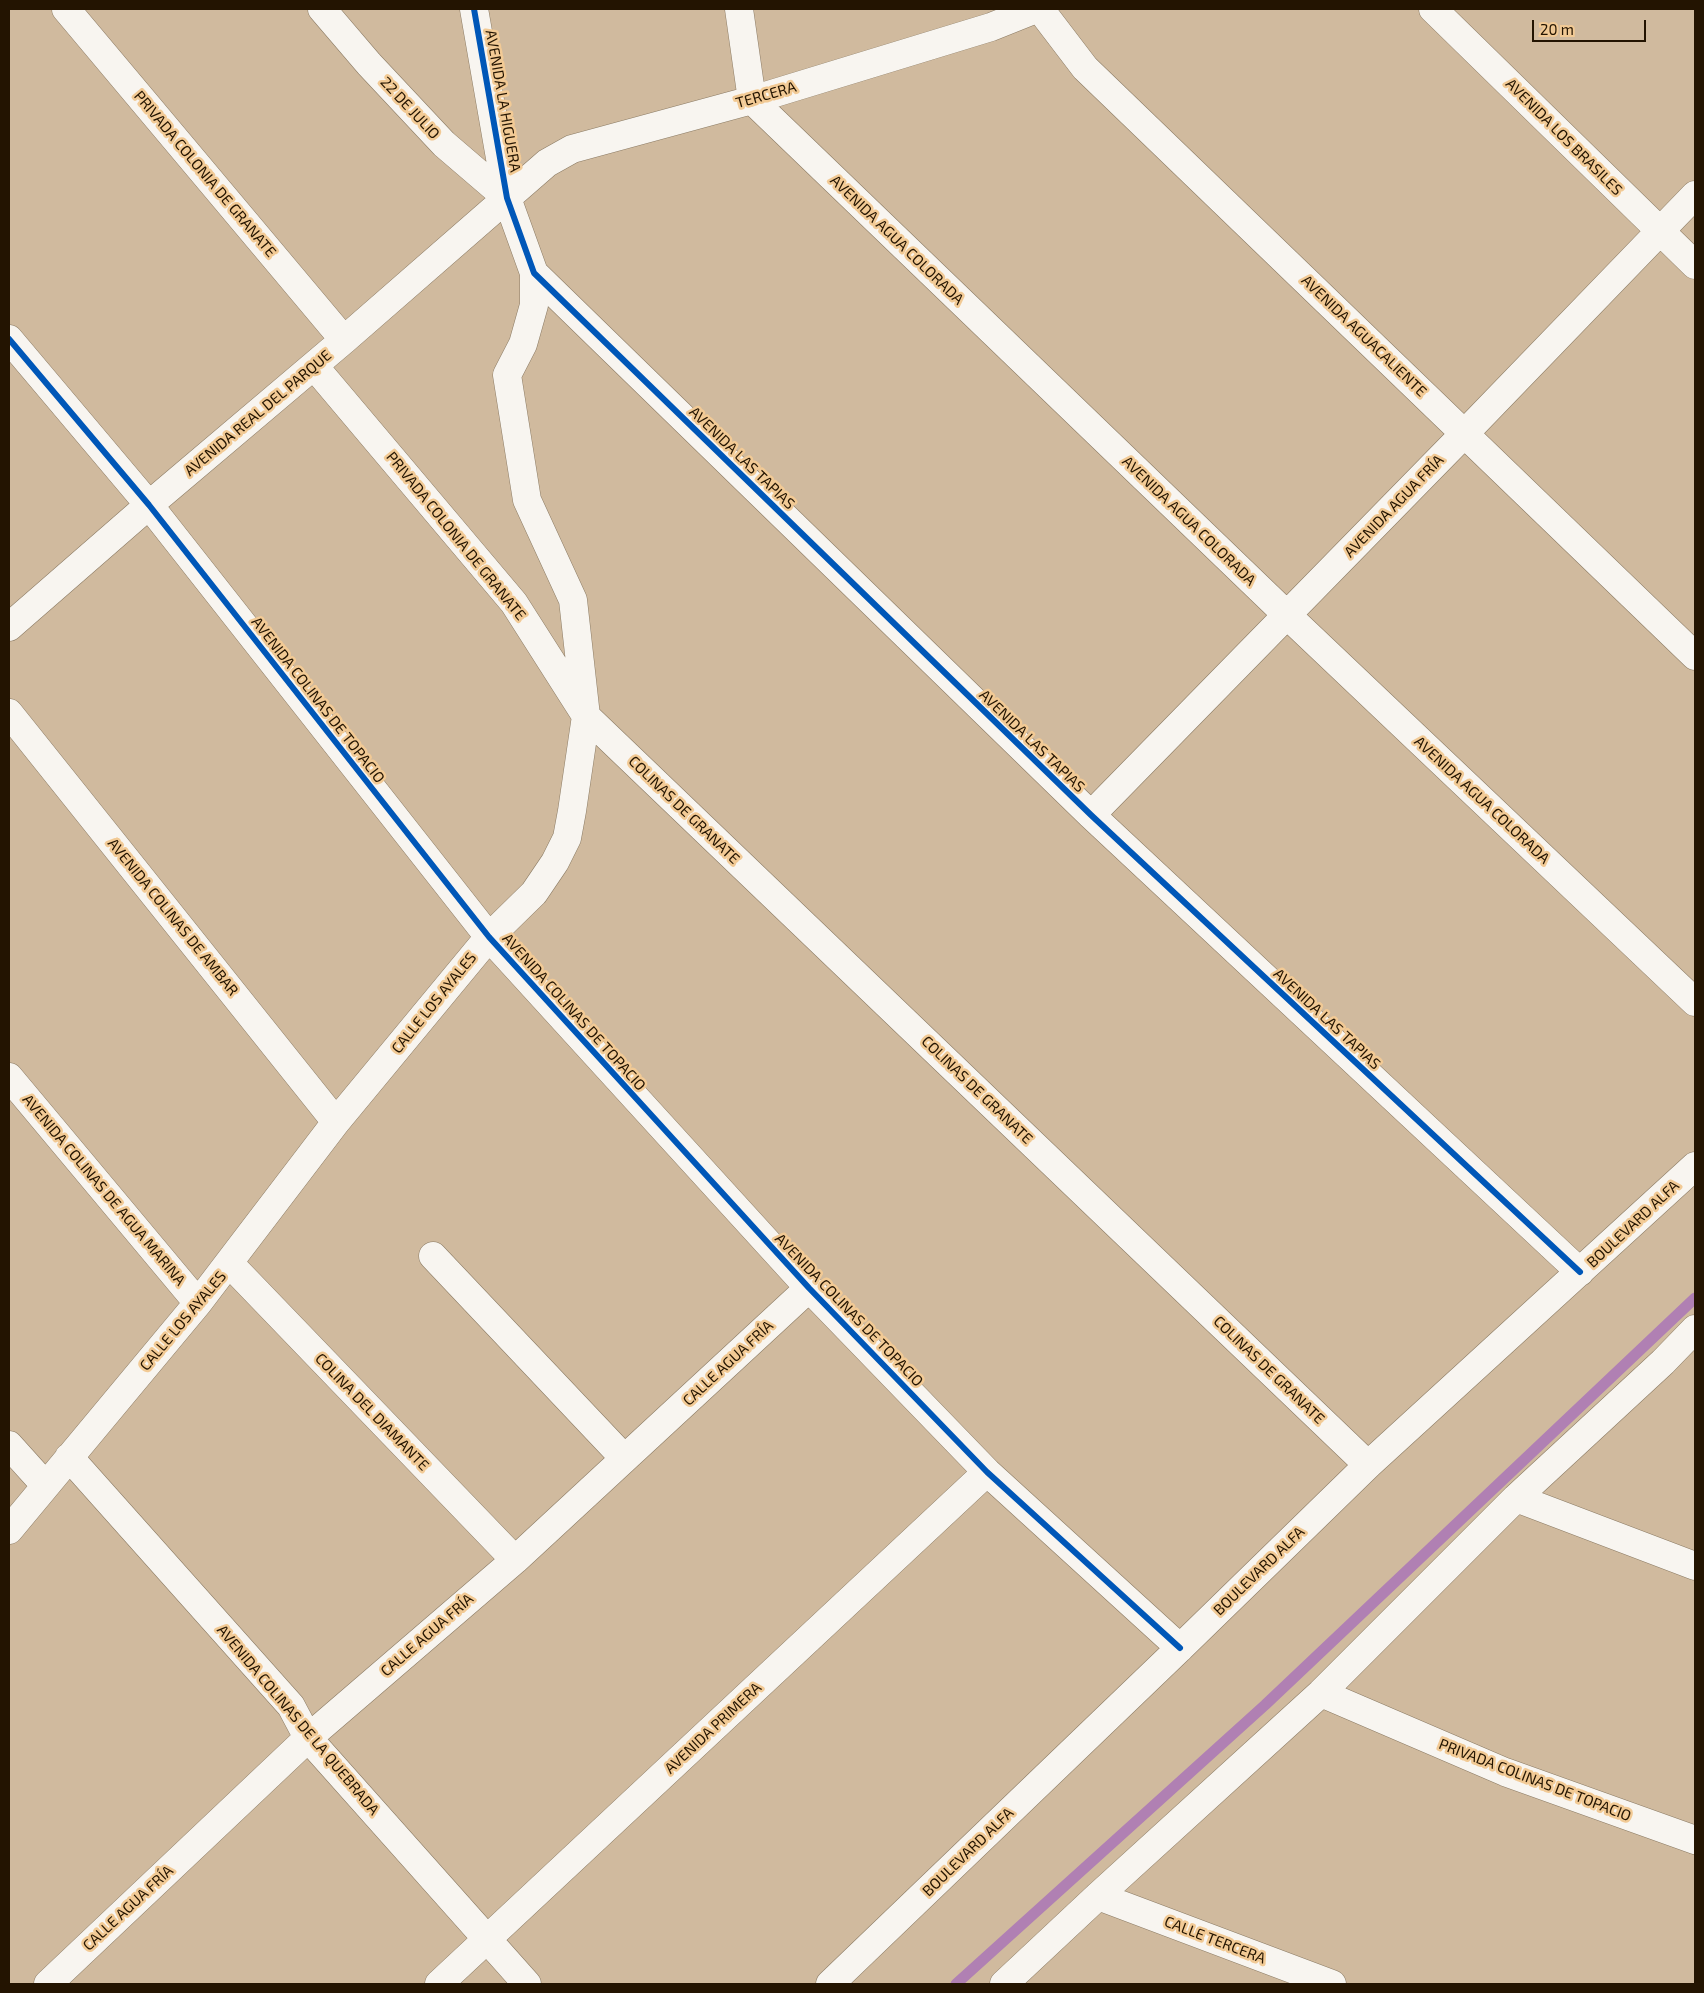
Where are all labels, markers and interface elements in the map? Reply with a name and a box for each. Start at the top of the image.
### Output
scale bar [1534,10,1648,42]
text: 20 m [1540,20,1574,38]
street label: AVENIDA LA HIGUERA [482,28,524,174]
street label: 22 DE JULIO [377,73,443,143]
street label: AVENIDA LOS BRASILES [1502,75,1626,199]
street label: TERCERA [734,78,798,112]
street label: PRIVADA COLONIA DE GRANATE [130,87,280,261]
street label: AVENIDA AGUA COLORADA [827,172,967,308]
street label: AVENIDA AGUACALIENTE [1298,272,1430,400]
street label: AVENIDA REAL DEL PARQUE [181,346,335,480]
street label: AVENIDA LAS TAPIAS [685,403,799,513]
street label: PRIVADA COLONIA DE GRANATE [382,448,530,624]
street label: AVENIDA AGUA FRÍA [1341,451,1447,561]
street label: AVENIDA AGUA COLORADA [1119,453,1259,589]
street label: AVENIDA COLINAS DE TOPACIO [248,614,388,786]
street label: AVENIDA LAS TAPIAS [975,686,1089,796]
street label: AVENIDA AGUA COLORADA [1411,733,1553,867]
street label: COLINAS DE GRANATE [625,752,743,868]
street label: AVENIDA COLINAS DE AMBAR [104,835,242,999]
street label: AVENIDA COLINAS DE TOPACIO [499,930,649,1094]
street label: CALLE LOS AYALES [388,949,480,1057]
street label: AVENIDA LAS TAPIAS [1270,965,1384,1073]
street label: COLINAS DE GRANATE [918,1032,1036,1148]
street label: AVENIDA COLINAS DE AGUA MARINA [19,1091,189,1289]
street label: BOULEVARD ALFA [1583,1177,1683,1271]
street label: AVENIDA COLINAS DE TOPACIO [771,1230,927,1390]
street label: CALLE LOS AYALES [136,1268,230,1374]
street label: COLINAS DE GRANATE [1210,1312,1328,1428]
street label: CALLE AGUA FRÍA [679,1317,777,1409]
street label: COLINA DEL DIAMANTE [311,1350,433,1474]
street label: BOULEVARD ALFA [1210,1523,1308,1619]
street label: CALLE AGUA FRÍA [377,1590,477,1680]
street label: AVENIDA COLINAS DE LA QUEBRADA [213,1621,383,1819]
street label: AVENIDA PRIMERA [661,1679,765,1777]
street label: PRIVADA COLINAS DE TOPACIO [1436,1735,1634,1825]
street label: BOULEVARD ALFA [919,1804,1017,1900]
street label: CALLE AGUA FRÍA [79,1862,177,1954]
street label: CALLE TERCERA [1162,1912,1268,1968]

